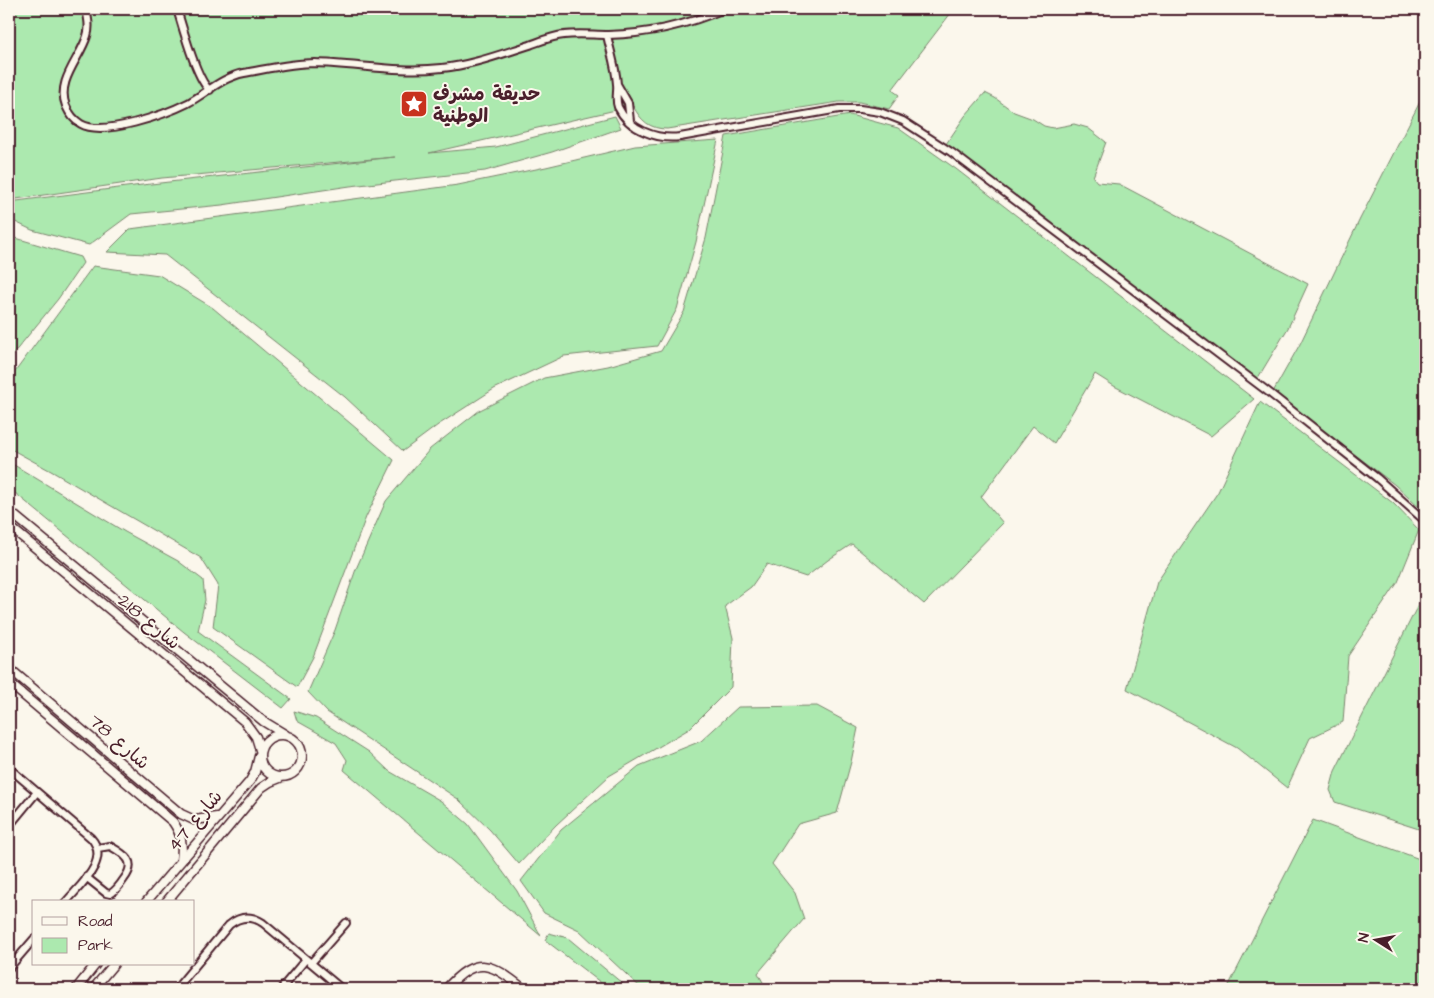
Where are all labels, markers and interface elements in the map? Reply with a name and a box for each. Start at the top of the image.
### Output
place label: حديقة مشرف الوطنية [433,81,540,130]
place icon: حديقة مشرف الوطنية [399,89,429,119]
street label: شارع 218 [112,588,186,656]
street label: شارع 78 [83,708,155,776]
street label: شارع 47 [161,784,229,858]
legend [32,900,195,966]
text: Road [78,911,113,932]
north arrow [1352,916,1402,966]
text: N [1354,931,1375,944]
text: Park [78,935,113,956]

